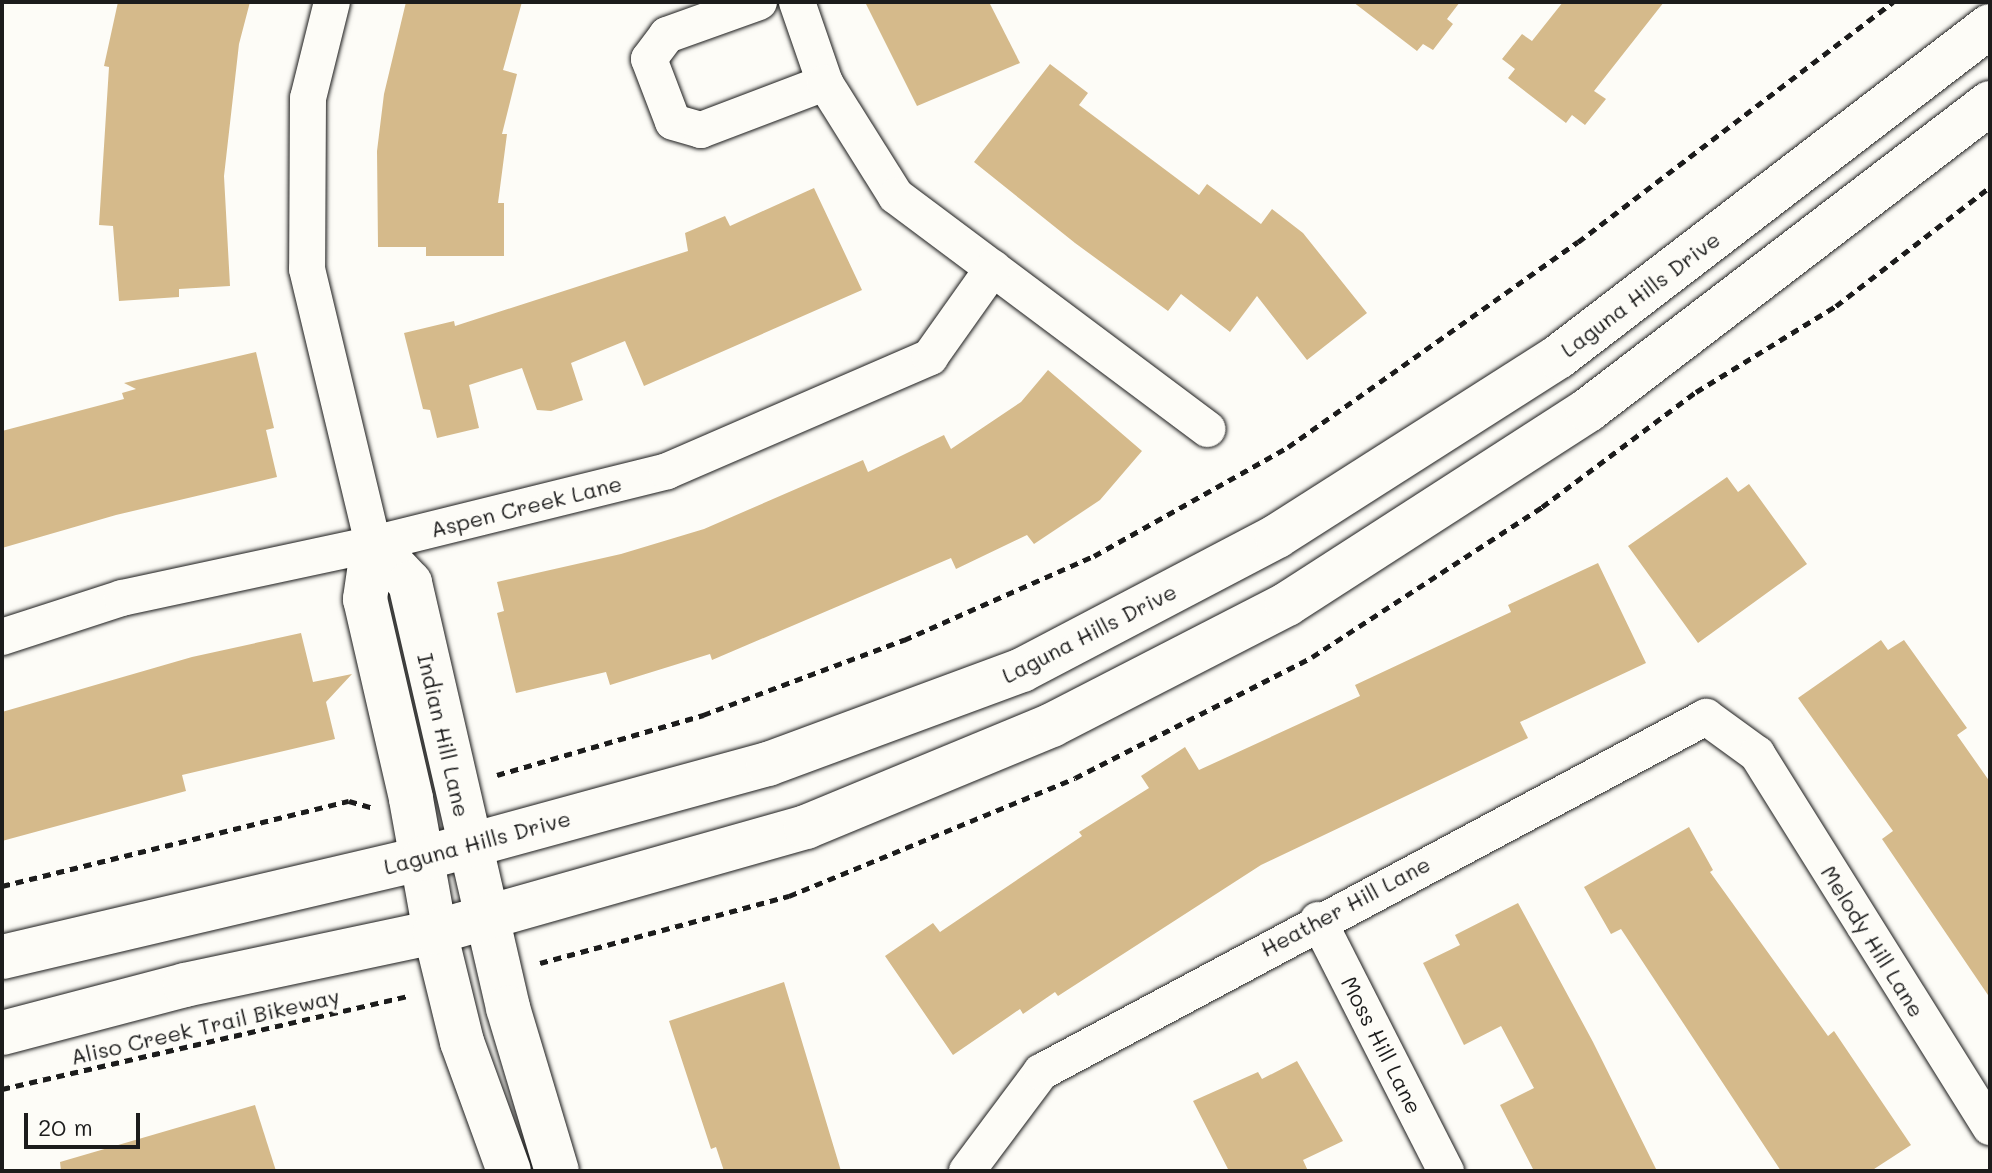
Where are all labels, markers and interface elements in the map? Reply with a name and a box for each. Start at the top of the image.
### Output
street label: Laguna Hills Drive [1555,226,1725,362]
street label: Aspen Creek Lane [428,469,624,543]
street label: Laguna Hills Drive [997,578,1181,688]
street label: Indian Hill Lane [412,651,476,819]
street label: Laguna Hills Drive [381,804,573,880]
street label: Heather Hill Lane [1256,850,1434,962]
street label: Melody Hill Lane [1816,860,1930,1022]
street label: Moss Hill Lane [1336,972,1428,1118]
street label: Aliso Creek Trail Bikeway [68,982,342,1070]
scale bar [28,1097,144,1147]
text: 20 m [38,1111,93,1142]

